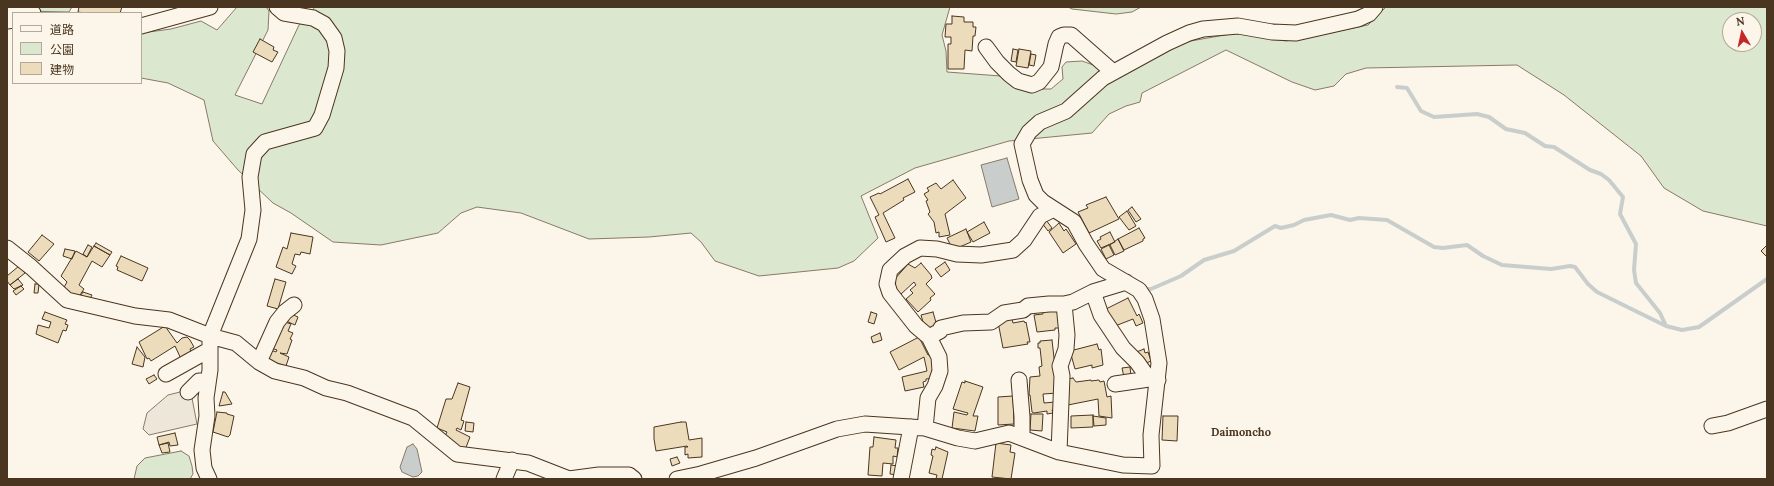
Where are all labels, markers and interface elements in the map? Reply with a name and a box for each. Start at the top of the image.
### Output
legend [12,12,142,84]
north arrow [1722,12,1762,52]
text: N [1735,14,1746,29]
text: 道路 [50,22,74,37]
text: 公園 [50,42,74,57]
text: 建物 [50,62,74,77]
district label: Daimoncho [1211,426,1271,440]

